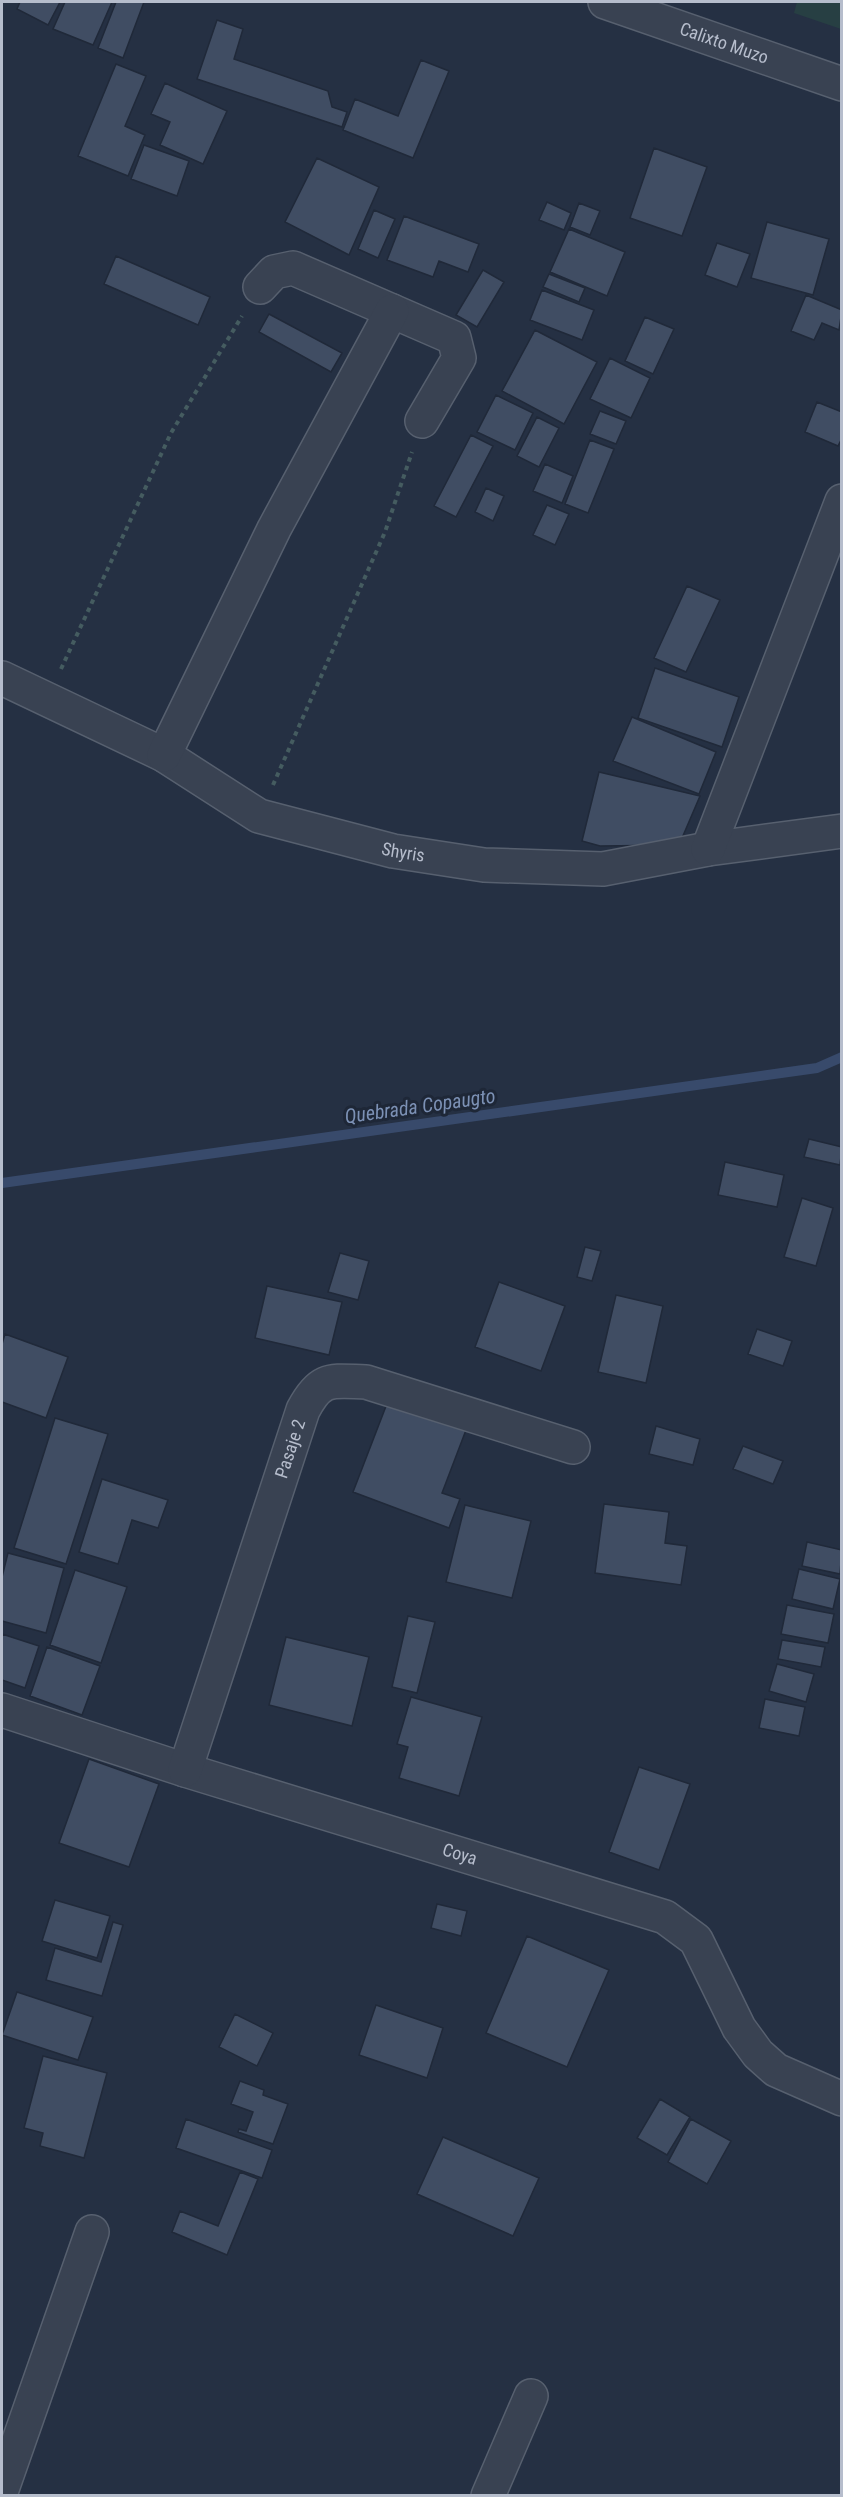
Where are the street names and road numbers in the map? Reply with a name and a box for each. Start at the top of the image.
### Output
street label: Calixto Muzo [677,18,771,68]
street label: Shyris [379,837,426,866]
street label: Pasaje 2 [270,1416,309,1481]
street label: Coya [440,1839,480,1869]

